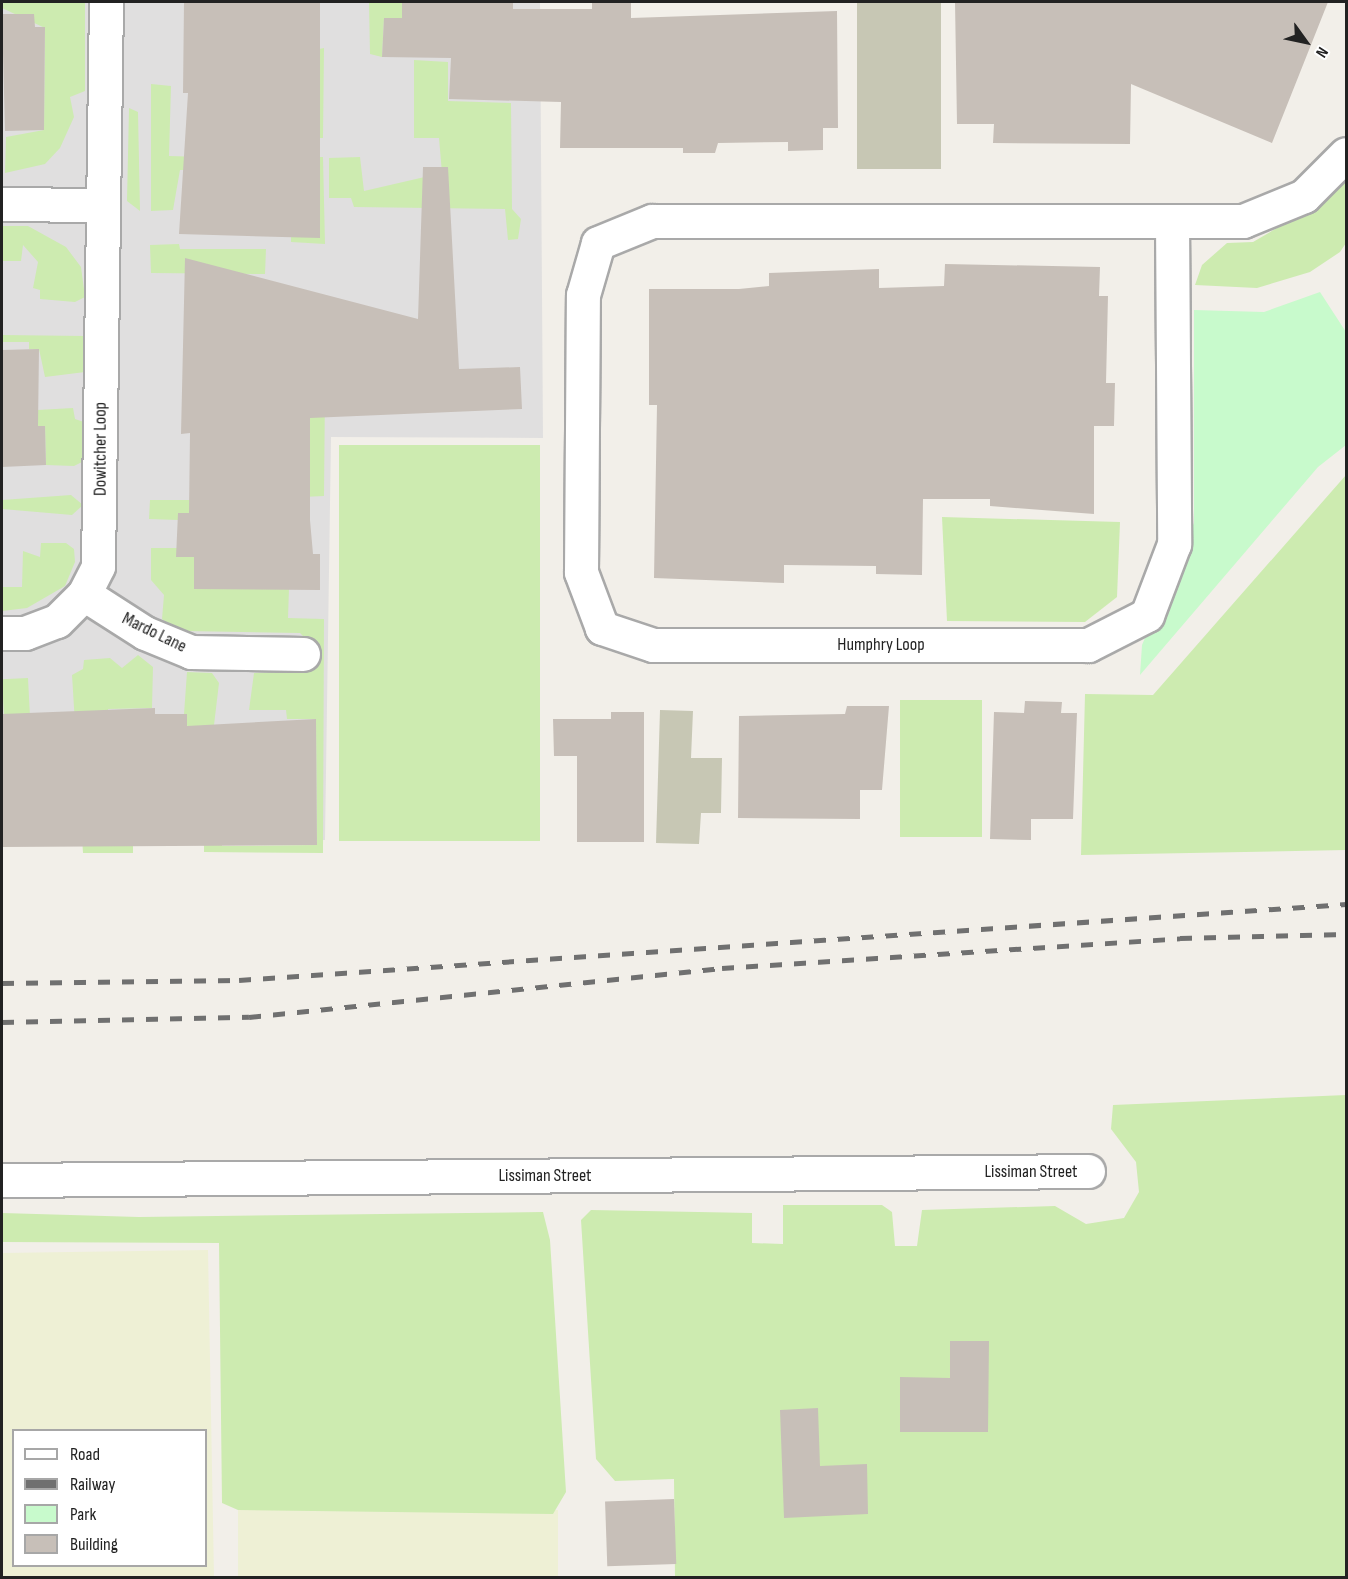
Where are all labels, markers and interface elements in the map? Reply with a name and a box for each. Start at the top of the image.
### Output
north arrow [1276,12,1336,72]
text: N [1311,43,1332,61]
street label: Dowitcher Loop [90,402,112,496]
street label: Mardo Lane [118,608,190,658]
street label: Humphry Loop [837,634,925,656]
street label: Lissiman Street [984,1161,1078,1183]
street label: Lissiman Street [498,1165,592,1187]
legend [12,1429,207,1567]
text: Road [70,1444,100,1465]
text: Railway [70,1474,115,1495]
text: Park [70,1504,96,1525]
text: Building [70,1534,118,1555]

